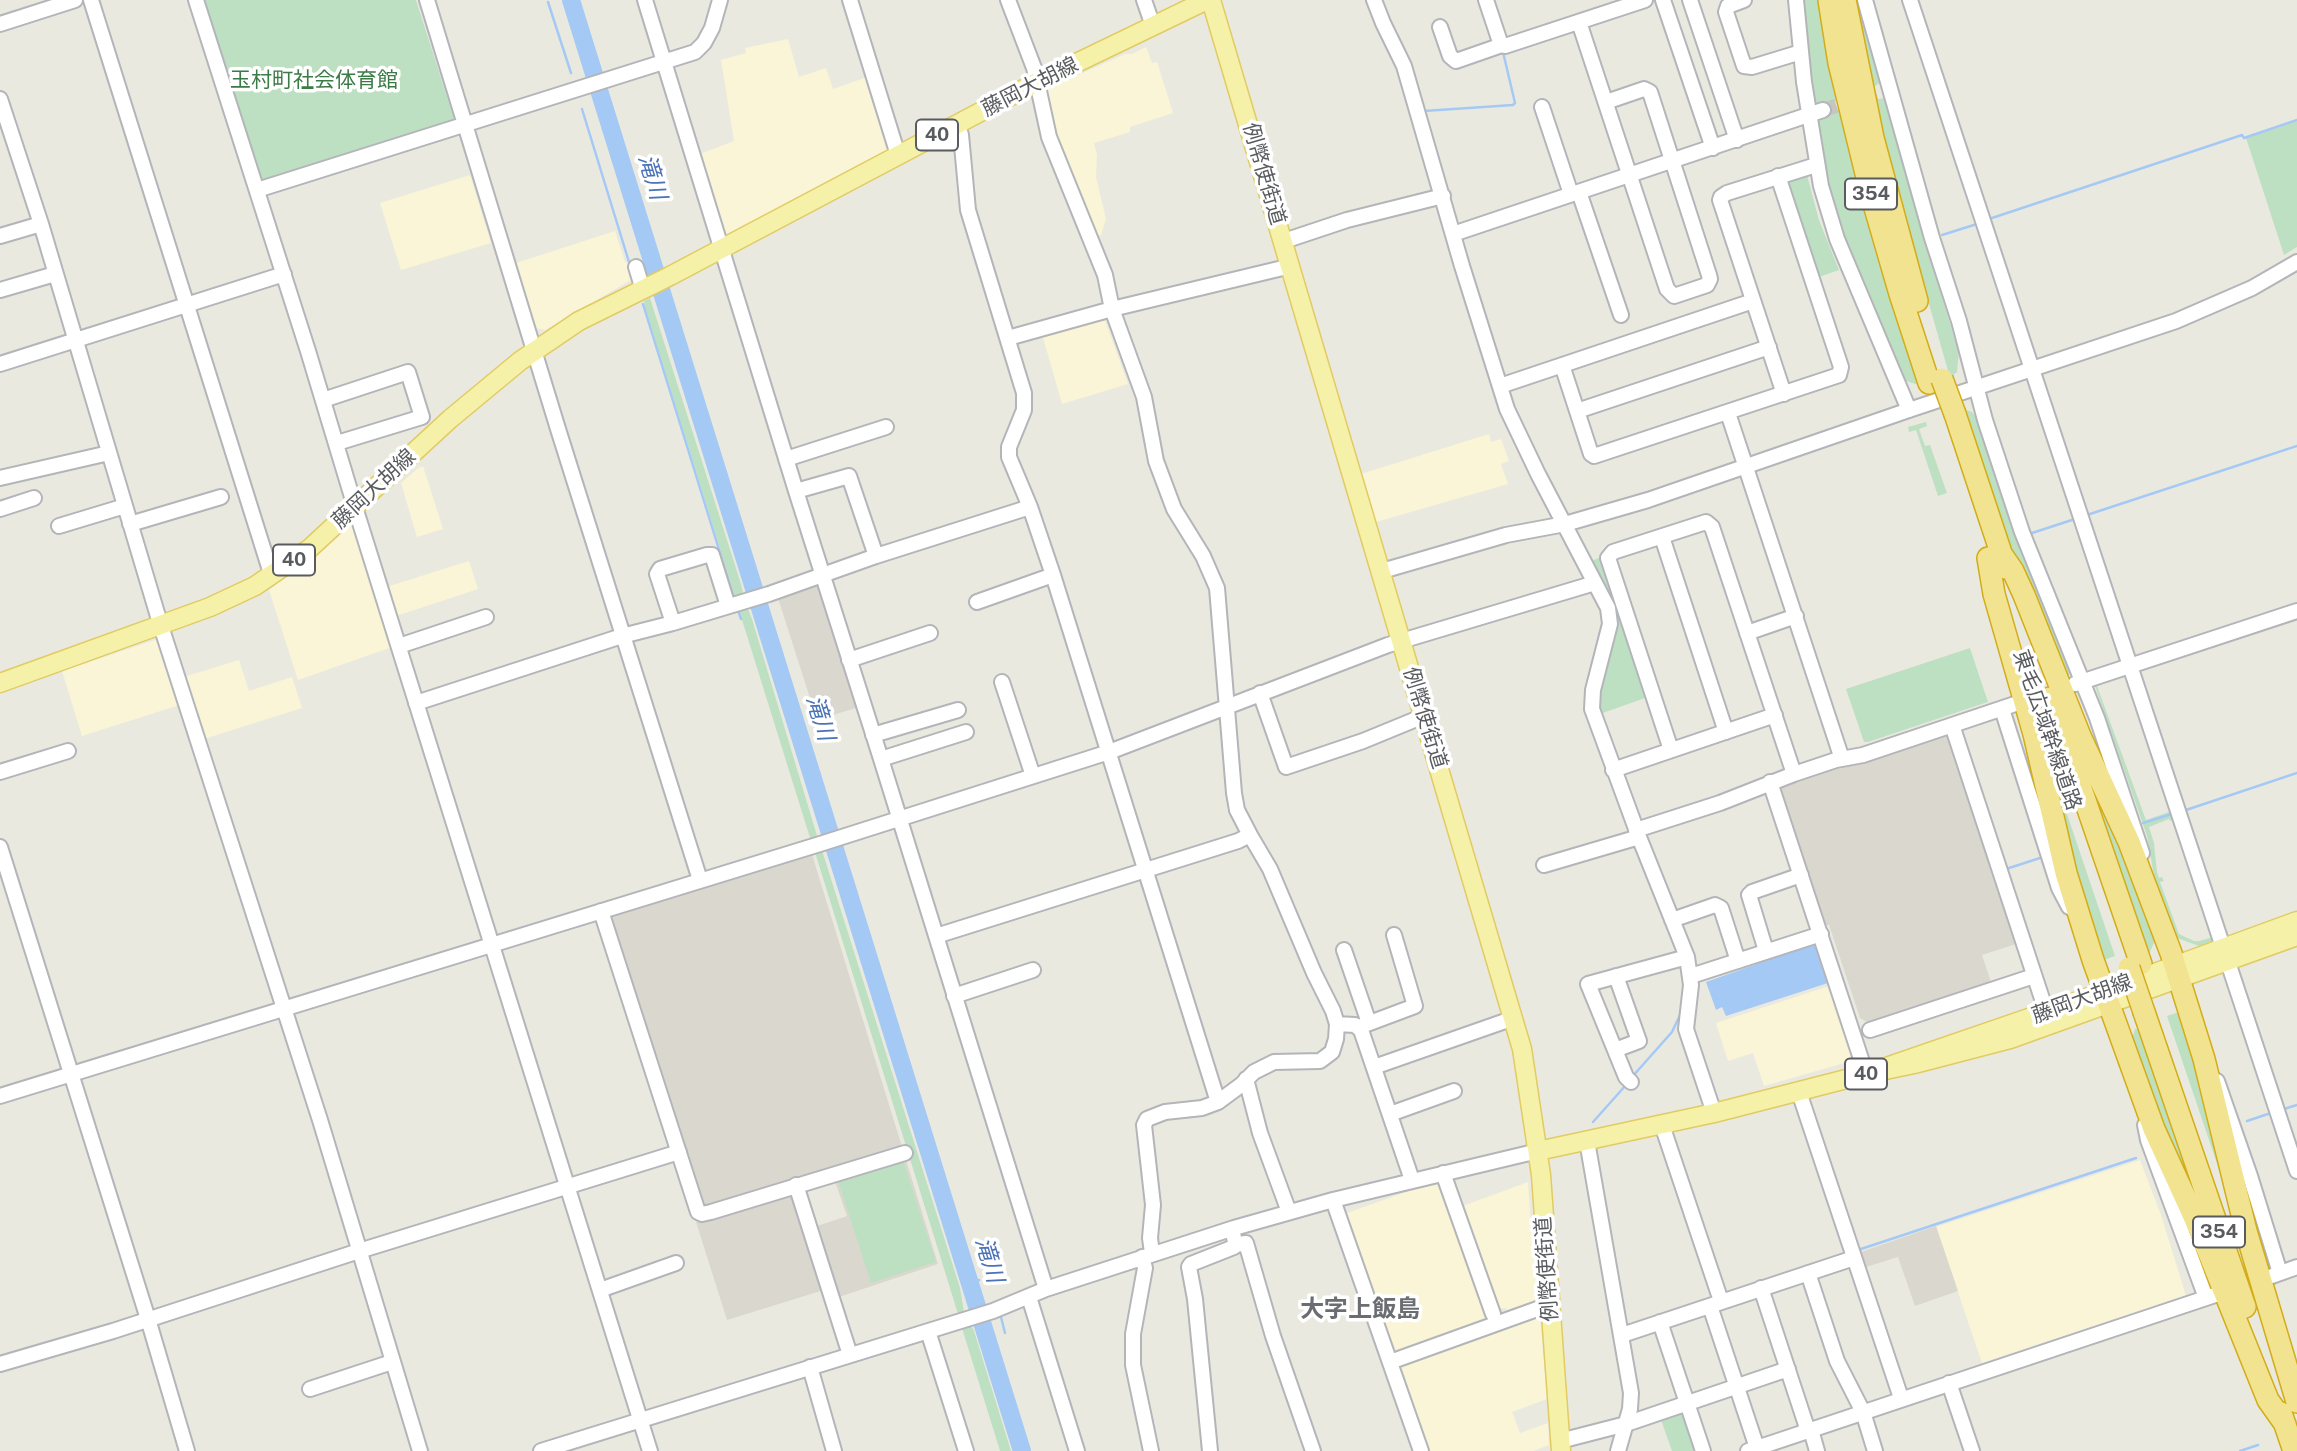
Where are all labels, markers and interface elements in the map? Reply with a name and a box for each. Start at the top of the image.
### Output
street label: 藤岡大胡線 [978,52,1082,122]
park label: 玉村町社会体育館 [230,68,398,94]
road number: 40 [916,119,958,150]
street label: 例幣使街道 [1237,120,1291,228]
water label: 滝川 [632,151,672,203]
road number: 354 [1845,178,1897,210]
street label: 藤岡大胡線 [327,444,421,534]
road number: 40 [273,544,315,576]
street label: 東毛広域幹線道路 [2008,646,2086,814]
street label: 例幣使街道 [1398,664,1452,772]
water label: 滝川 [800,692,840,744]
street label: 藤岡大胡線 [2028,969,2136,1029]
road number: 40 [1845,1058,1887,1090]
street label: 例幣使街道 [1531,1216,1563,1322]
road number: 354 [2193,1216,2245,1248]
water label: 滝川 [969,1234,1009,1286]
district label: 大字上飯島 [1300,1296,1420,1324]

